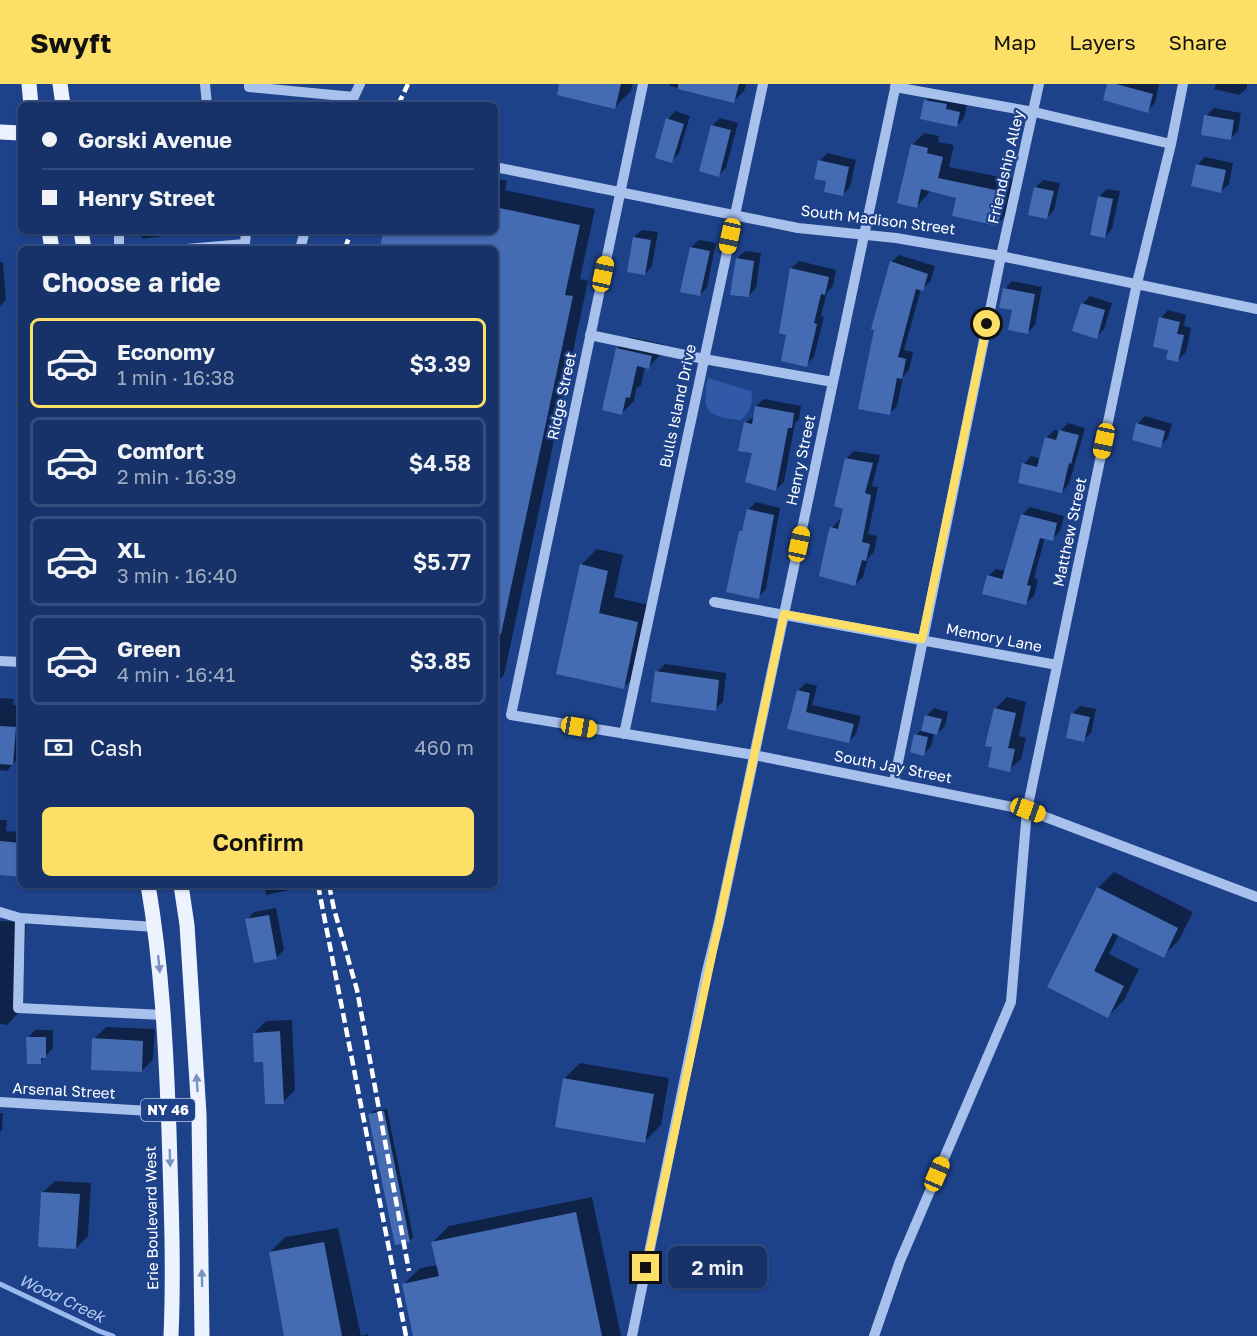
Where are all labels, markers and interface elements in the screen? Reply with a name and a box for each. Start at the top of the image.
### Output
text: Swyft [30,26,111,59]
text: Map [993,29,1036,55]
text: Layers [1069,29,1136,55]
text: Share [1169,29,1227,55]
street label: Friendship Alley [983,108,1027,225]
text: Gorski Avenue [78,126,232,153]
text: Henry Street [78,184,215,211]
street label: South Madison Street [800,201,956,237]
car [717,217,743,255]
car [590,255,616,293]
text: Choose a ride [42,266,221,298]
route start [973,310,1000,337]
icon: car [45,336,99,390]
text: Economy [117,338,215,365]
street label: Bulls Island Drive [655,342,699,469]
text: $3.39 [409,350,471,377]
street label: Ridge Street [543,350,579,441]
text: 1 min · 16:38 [117,365,235,389]
street label: Henry Street [782,413,818,507]
car [1091,422,1117,460]
icon: car [45,435,99,489]
text: Comfort [117,437,204,464]
text: $4.58 [409,449,471,476]
text: 2 min · 16:39 [117,464,237,488]
street label: Matthew Street [1049,476,1089,588]
car [786,525,812,563]
icon: car [45,534,99,588]
text: XL [117,536,145,563]
text: $5.77 [413,548,471,575]
text: 3 min · 16:40 [117,563,237,587]
street label: Memory Lane [945,619,1044,655]
icon: car [45,633,99,687]
text: Green [117,635,181,662]
text: $3.85 [409,647,471,674]
text: 4 min · 16:41 [117,662,235,686]
car [560,715,598,739]
icon: cash [42,731,75,764]
text: Cash [90,734,143,761]
text: 460 m [415,735,474,759]
street label: South Jay Street [833,746,954,786]
car [1008,795,1048,825]
button: Confirm [42,807,474,876]
one-way arrow [154,954,164,973]
one-way arrow [192,1073,202,1092]
street label: Arsenal Street [12,1078,116,1102]
road number: NY 46 [141,1099,195,1121]
street label: Erie Boulevard West [141,1146,161,1290]
one-way arrow [165,1149,175,1168]
car [922,1154,952,1194]
callout: 2 min [667,1247,766,1289]
route end [632,1254,659,1281]
text: 2 min [692,1255,744,1279]
one-way arrow [197,1268,207,1287]
water label: Wood Creek [16,1269,110,1327]

